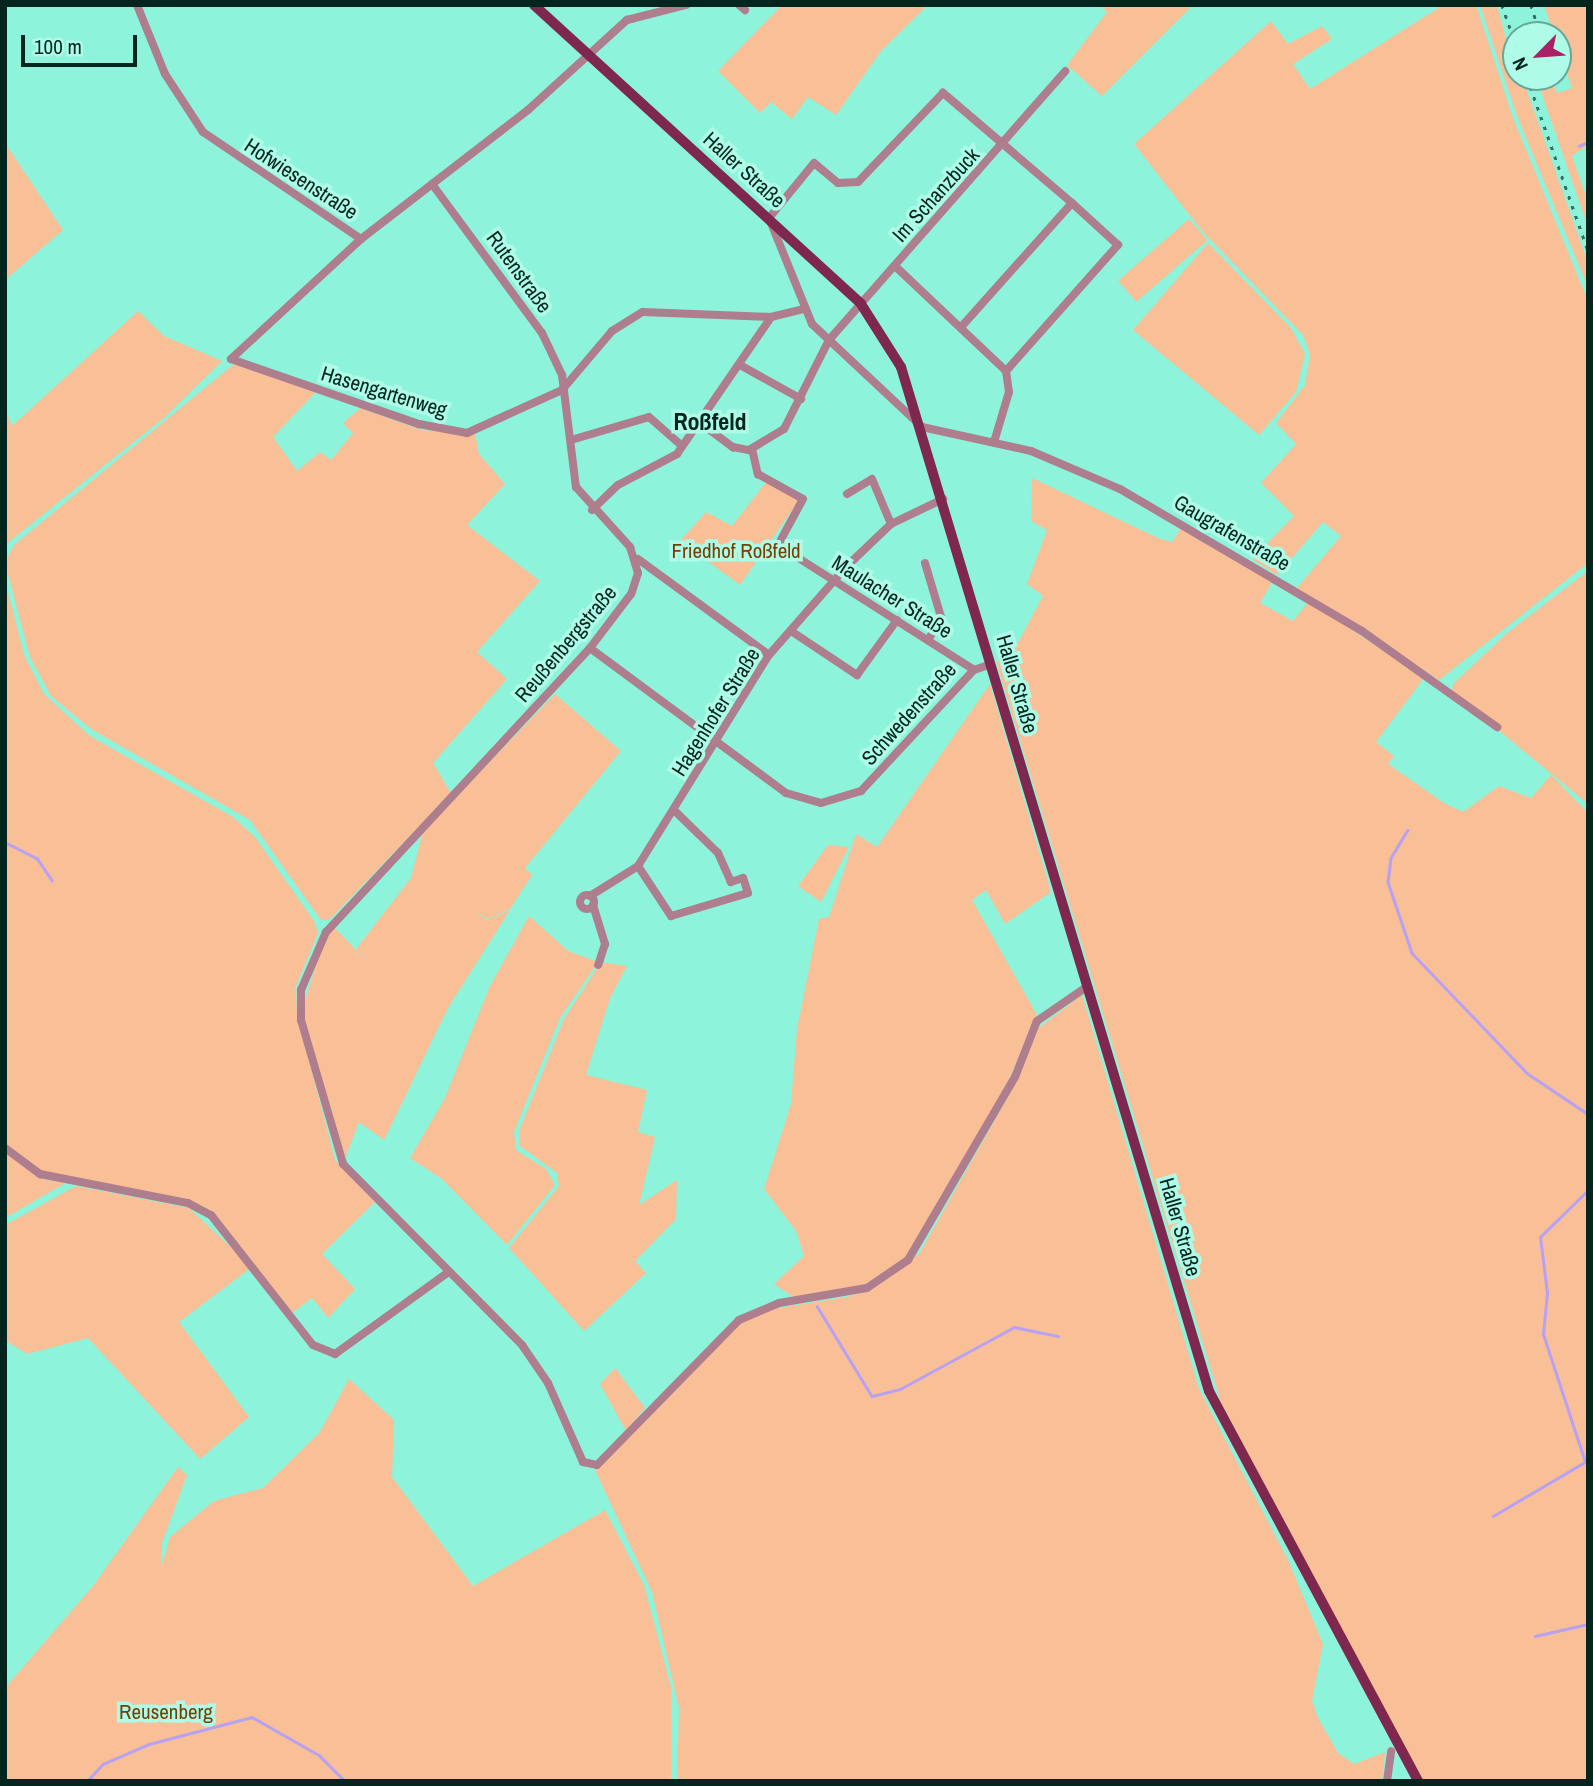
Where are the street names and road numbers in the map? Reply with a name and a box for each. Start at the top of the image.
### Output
street label: Haller Straße [698,127,790,213]
street label: Hofwiesenstraße [240,133,362,225]
street label: Im Schanzbuck [887,143,985,247]
street label: Rutenstraße [481,226,557,318]
street label: Hasengartenweg [318,361,450,423]
street label: Gaugrafenstraße [1169,490,1295,576]
street label: Maulacher Straße [827,550,957,644]
street label: Reußenbergstraße [510,581,622,707]
street label: Haller Straße [991,632,1043,736]
street label: Hagenhofer Straße [667,643,765,781]
street label: Schwedenstraße [856,658,962,770]
street label: Haller Straße [1154,1175,1206,1279]

